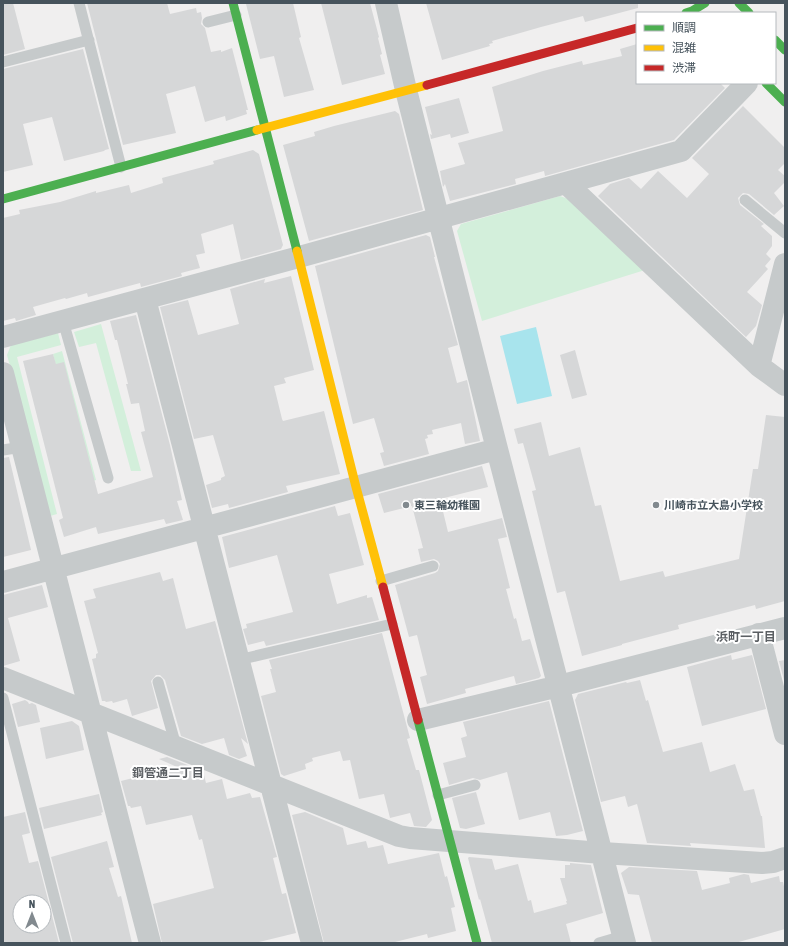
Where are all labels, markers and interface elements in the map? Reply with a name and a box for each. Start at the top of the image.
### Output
legend [636,12,776,84]
text: 順調 [672,21,696,35]
text: 混雑 [672,41,696,55]
text: 渋滞 [672,61,696,75]
place label: 東三輪幼稚園 [414,499,480,511]
place label: 川崎市立大島小学校 [664,499,763,511]
marker: 東三輪幼稚園 [401,500,411,510]
marker: 川崎市立大島小学校 [651,500,661,510]
district label: 浜町一丁目 [716,630,776,644]
district label: 鋼管通二丁目 [132,766,204,780]
north arrow [12,894,52,934]
text: N [29,898,35,910]

